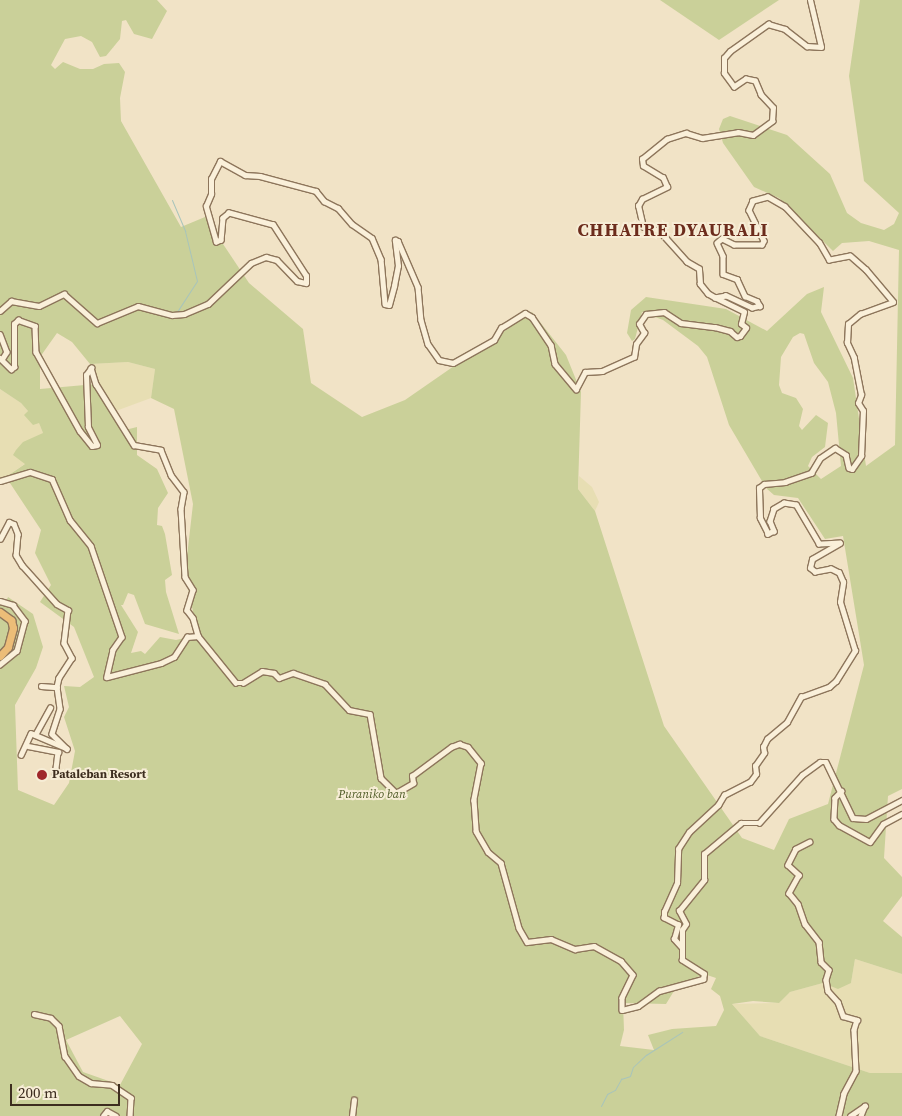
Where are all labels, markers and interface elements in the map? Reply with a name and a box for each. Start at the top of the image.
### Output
district label: CHHATRE DYAURALI [575,219,771,241]
place label: Pataleban Resort [52,768,146,782]
marker: Pataleban Resort [36,769,48,781]
park label: Puraniko ban [338,788,406,802]
scale bar [12,1074,122,1106]
text: 200 m [18,1082,58,1103]

